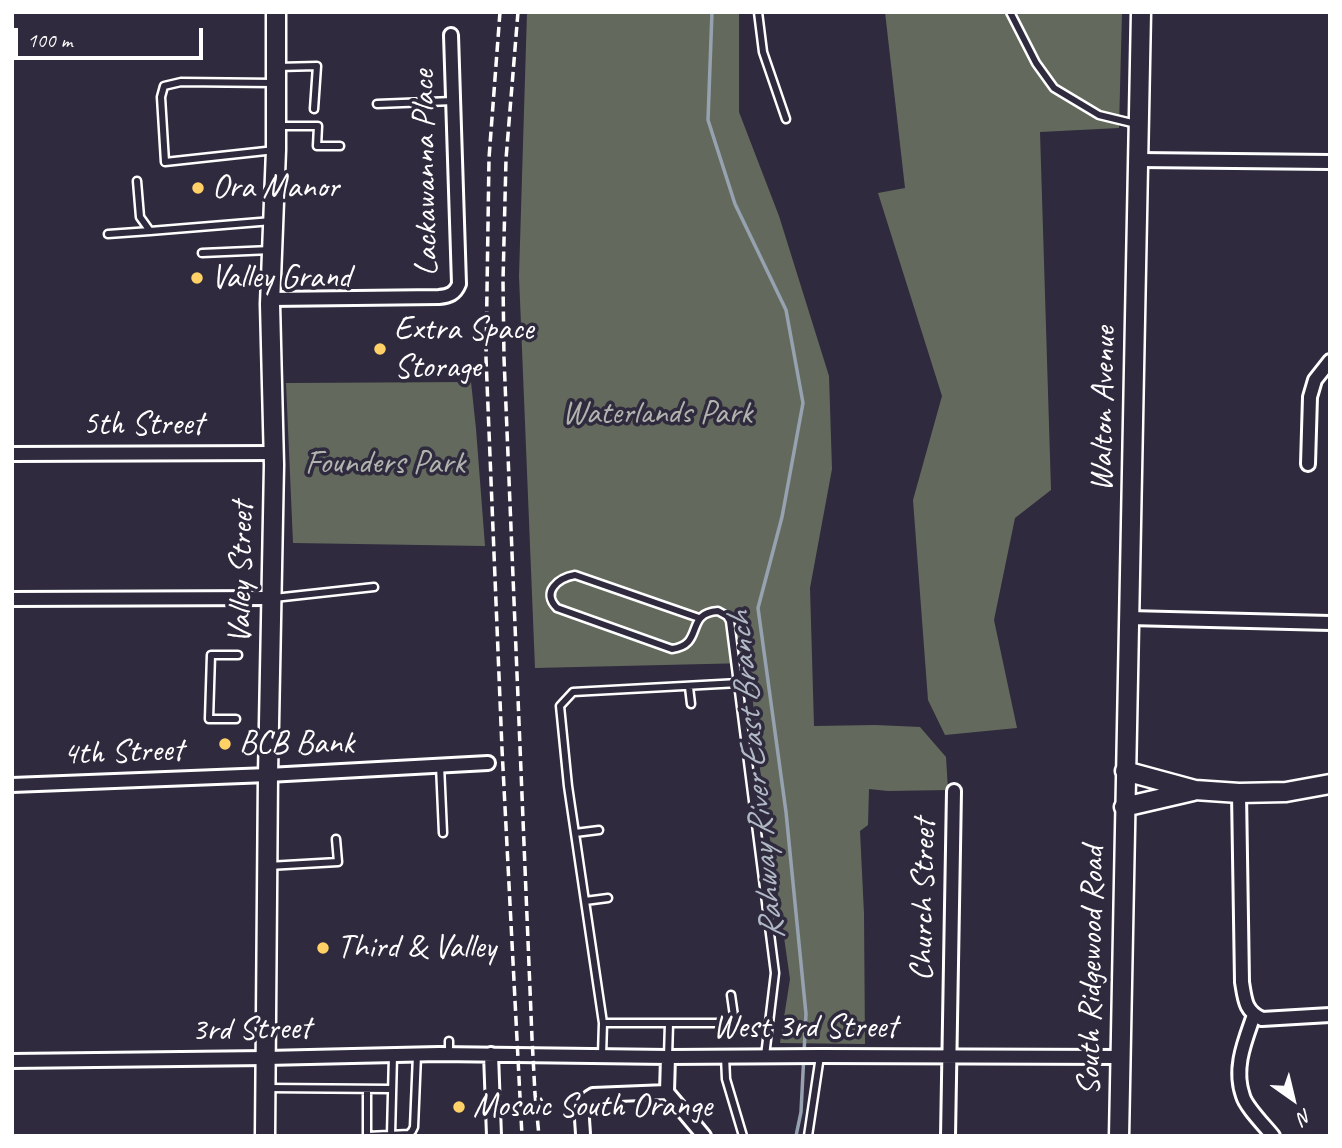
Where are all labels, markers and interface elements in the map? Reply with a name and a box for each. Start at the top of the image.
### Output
scale bar [18,14,206,58]
text: 100 m [27,27,72,53]
street label: Lackawanna Place [404,70,448,276]
place label: Ora Manor [212,168,339,208]
marker: Ora Manor [190,180,206,196]
place label: Valley Grand [211,258,351,298]
marker: Valley Grand [189,270,205,286]
place label: Extra Space Storage [394,310,534,388]
street label: Walton Avenue [1083,326,1125,492]
marker: Extra Space Storage [372,341,388,357]
park label: Waterlands Park [562,394,752,434]
street label: 5th Street [83,405,203,445]
park label: Founders Park [305,444,465,484]
street label: Valley Street [221,502,263,644]
water label: Rahway River East Branch [719,610,795,942]
place label: BCB Bank [239,724,354,764]
street label: 4th Street [62,731,184,775]
marker: BCB Bank [217,736,233,752]
street label: Church Street [903,818,945,982]
street label: South Ridgewood Road [1070,846,1114,1096]
place label: Third & Valley [337,928,496,968]
marker: Third & Valley [315,940,331,956]
street label: West 3rd Street [713,1008,897,1048]
street label: 3rd Street [191,1009,311,1051]
north arrow [1258,1064,1328,1134]
place label: Mosaic South Orange [473,1087,712,1127]
marker: Mosaic South Orange [451,1099,467,1115]
text: N [1293,1103,1316,1130]

